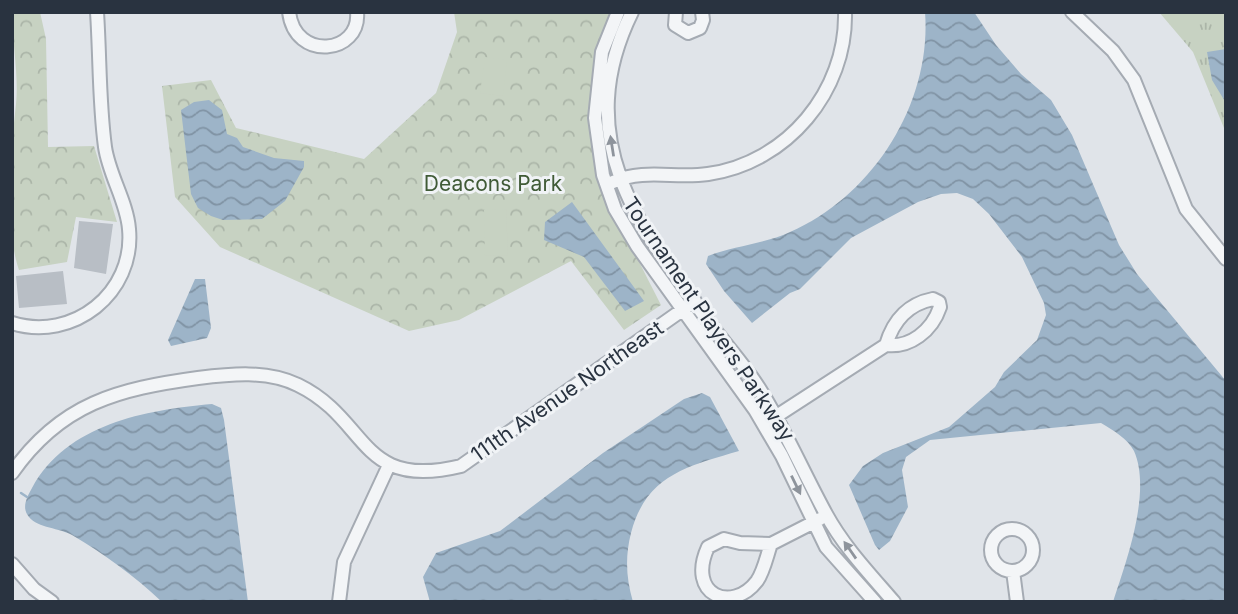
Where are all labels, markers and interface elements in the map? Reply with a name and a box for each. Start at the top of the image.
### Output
one-way arrow [606,135,617,157]
park label: Deacons Park [424,171,563,196]
street label: Tournament Players Parkway [618,192,800,446]
street label: 111th Avenue Northeast [466,315,668,467]
one-way arrow [790,475,802,495]
one-way arrow [843,541,857,559]

